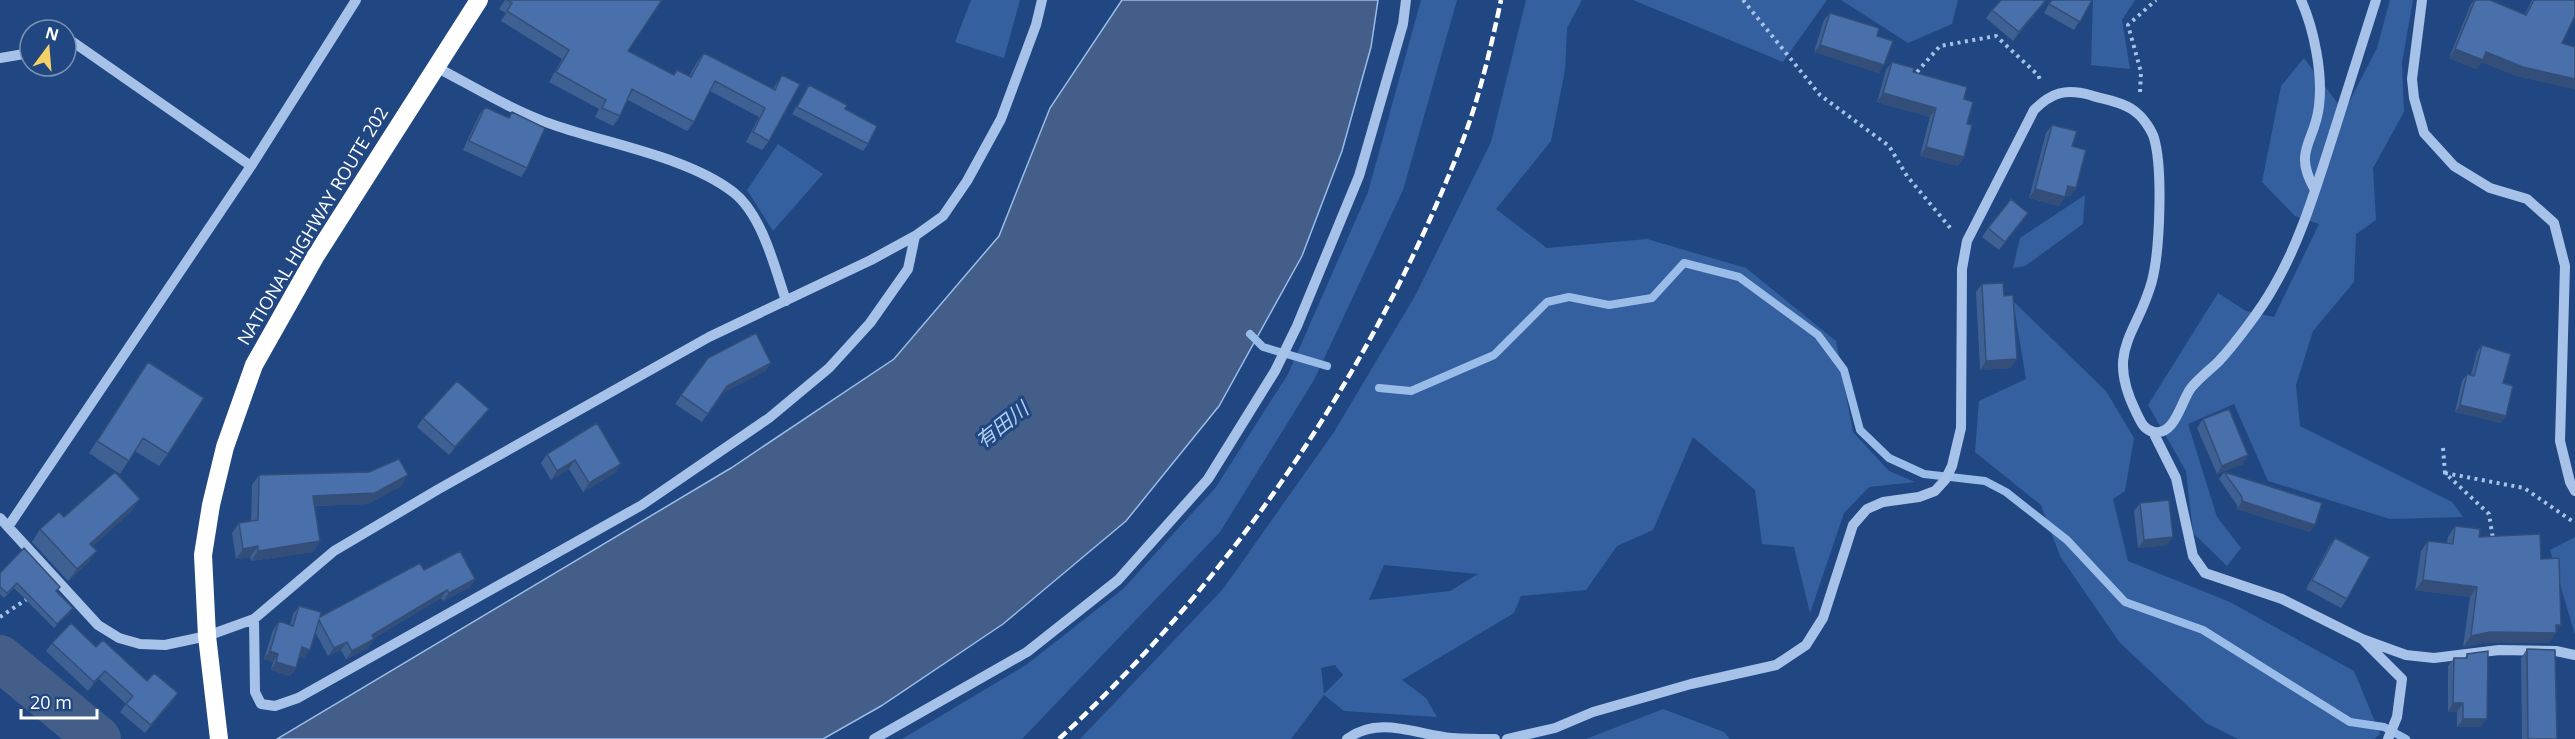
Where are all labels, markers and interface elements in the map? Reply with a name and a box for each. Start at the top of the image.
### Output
north arrow [18,18,78,78]
text: N [43,21,61,46]
street label: NATIONAL HIGHWAY ROUTE 202 [231,102,393,349]
water label: 有田川 [970,394,1035,454]
scale bar [21,682,98,720]
text: 20 m [30,690,72,714]

